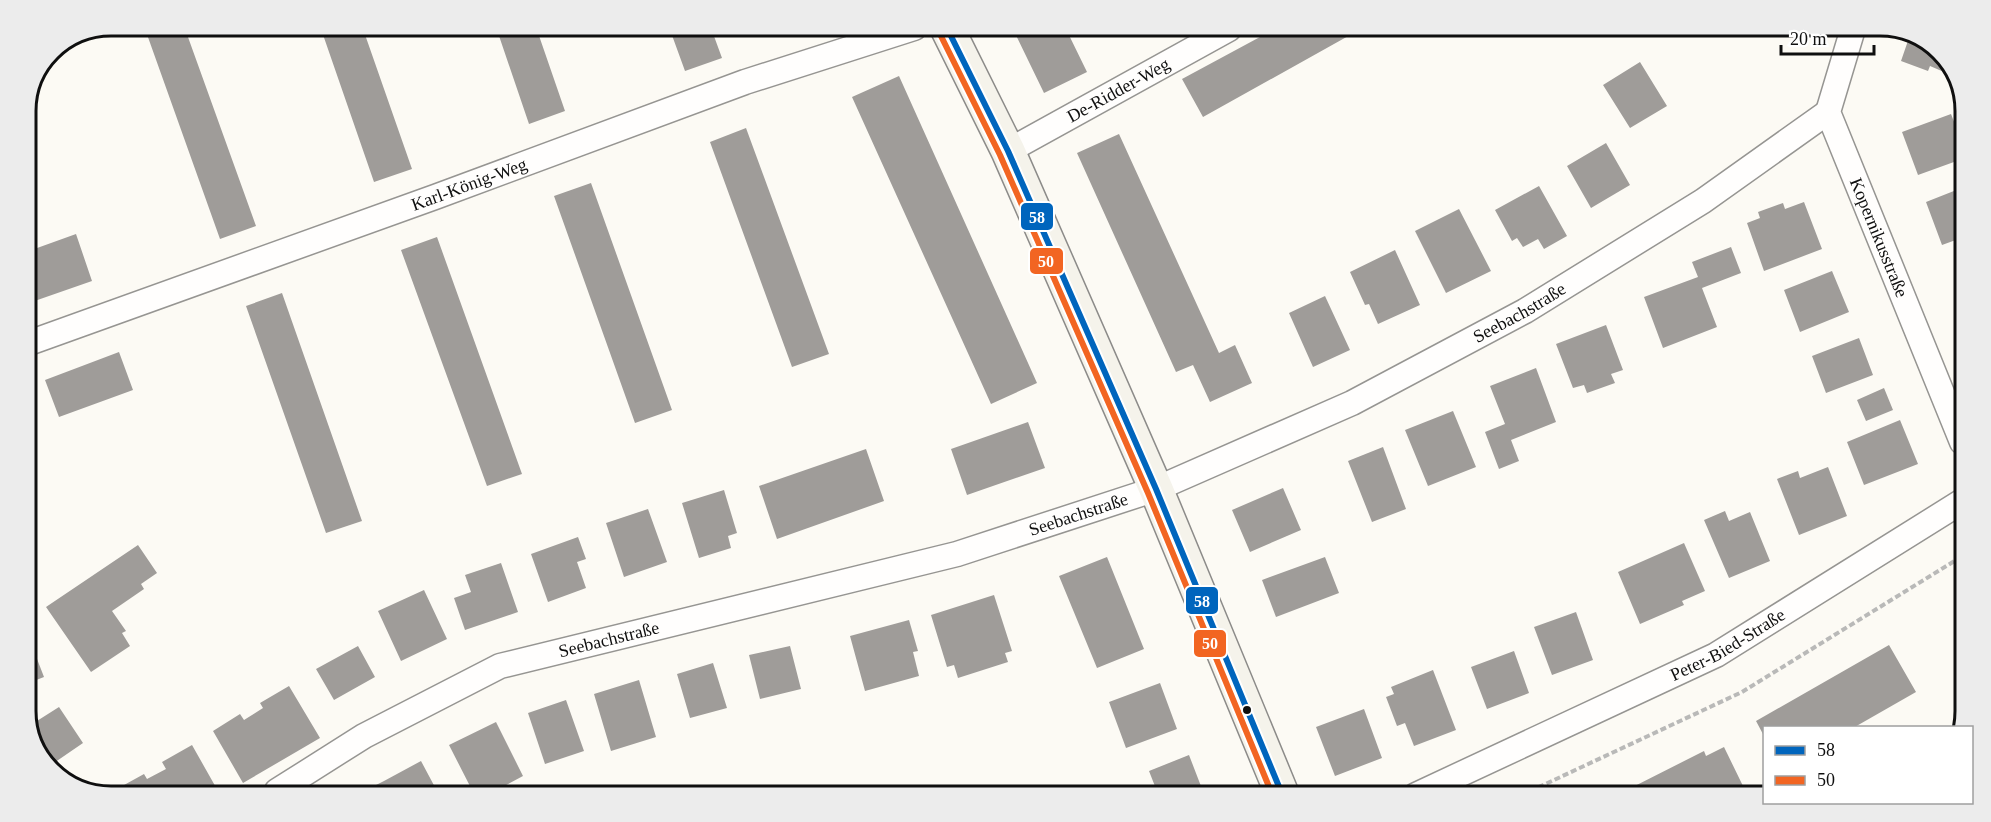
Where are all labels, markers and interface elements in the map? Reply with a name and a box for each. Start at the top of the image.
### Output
scale bar [1781,18,1874,56]
text: 20 m [1790,29,1827,49]
street label: De-Ridder-Weg [1063,54,1173,126]
street label: Karl-König-Weg [409,154,530,215]
street label: Kopernikusstraße [1846,175,1912,300]
line badge: 58 [1020,202,1054,231]
text: 58 [1029,209,1045,226]
line badge: 50 [1029,247,1064,275]
text: 50 [1038,253,1054,270]
street label: Seebachstraße [1470,278,1569,347]
street label: Seebachstraße [1026,489,1130,540]
line badge: 58 [1185,586,1219,615]
text: 58 [1194,593,1210,610]
street label: Peter-Bied-Straße [1667,605,1789,685]
street label: Seebachstraße [556,617,661,661]
line badge: 50 [1193,629,1227,658]
text: 50 [1202,635,1218,652]
unlabelled marker [1241,704,1253,716]
legend [1763,726,1973,804]
text: 58 [1817,740,1835,760]
text: 50 [1817,770,1835,790]

